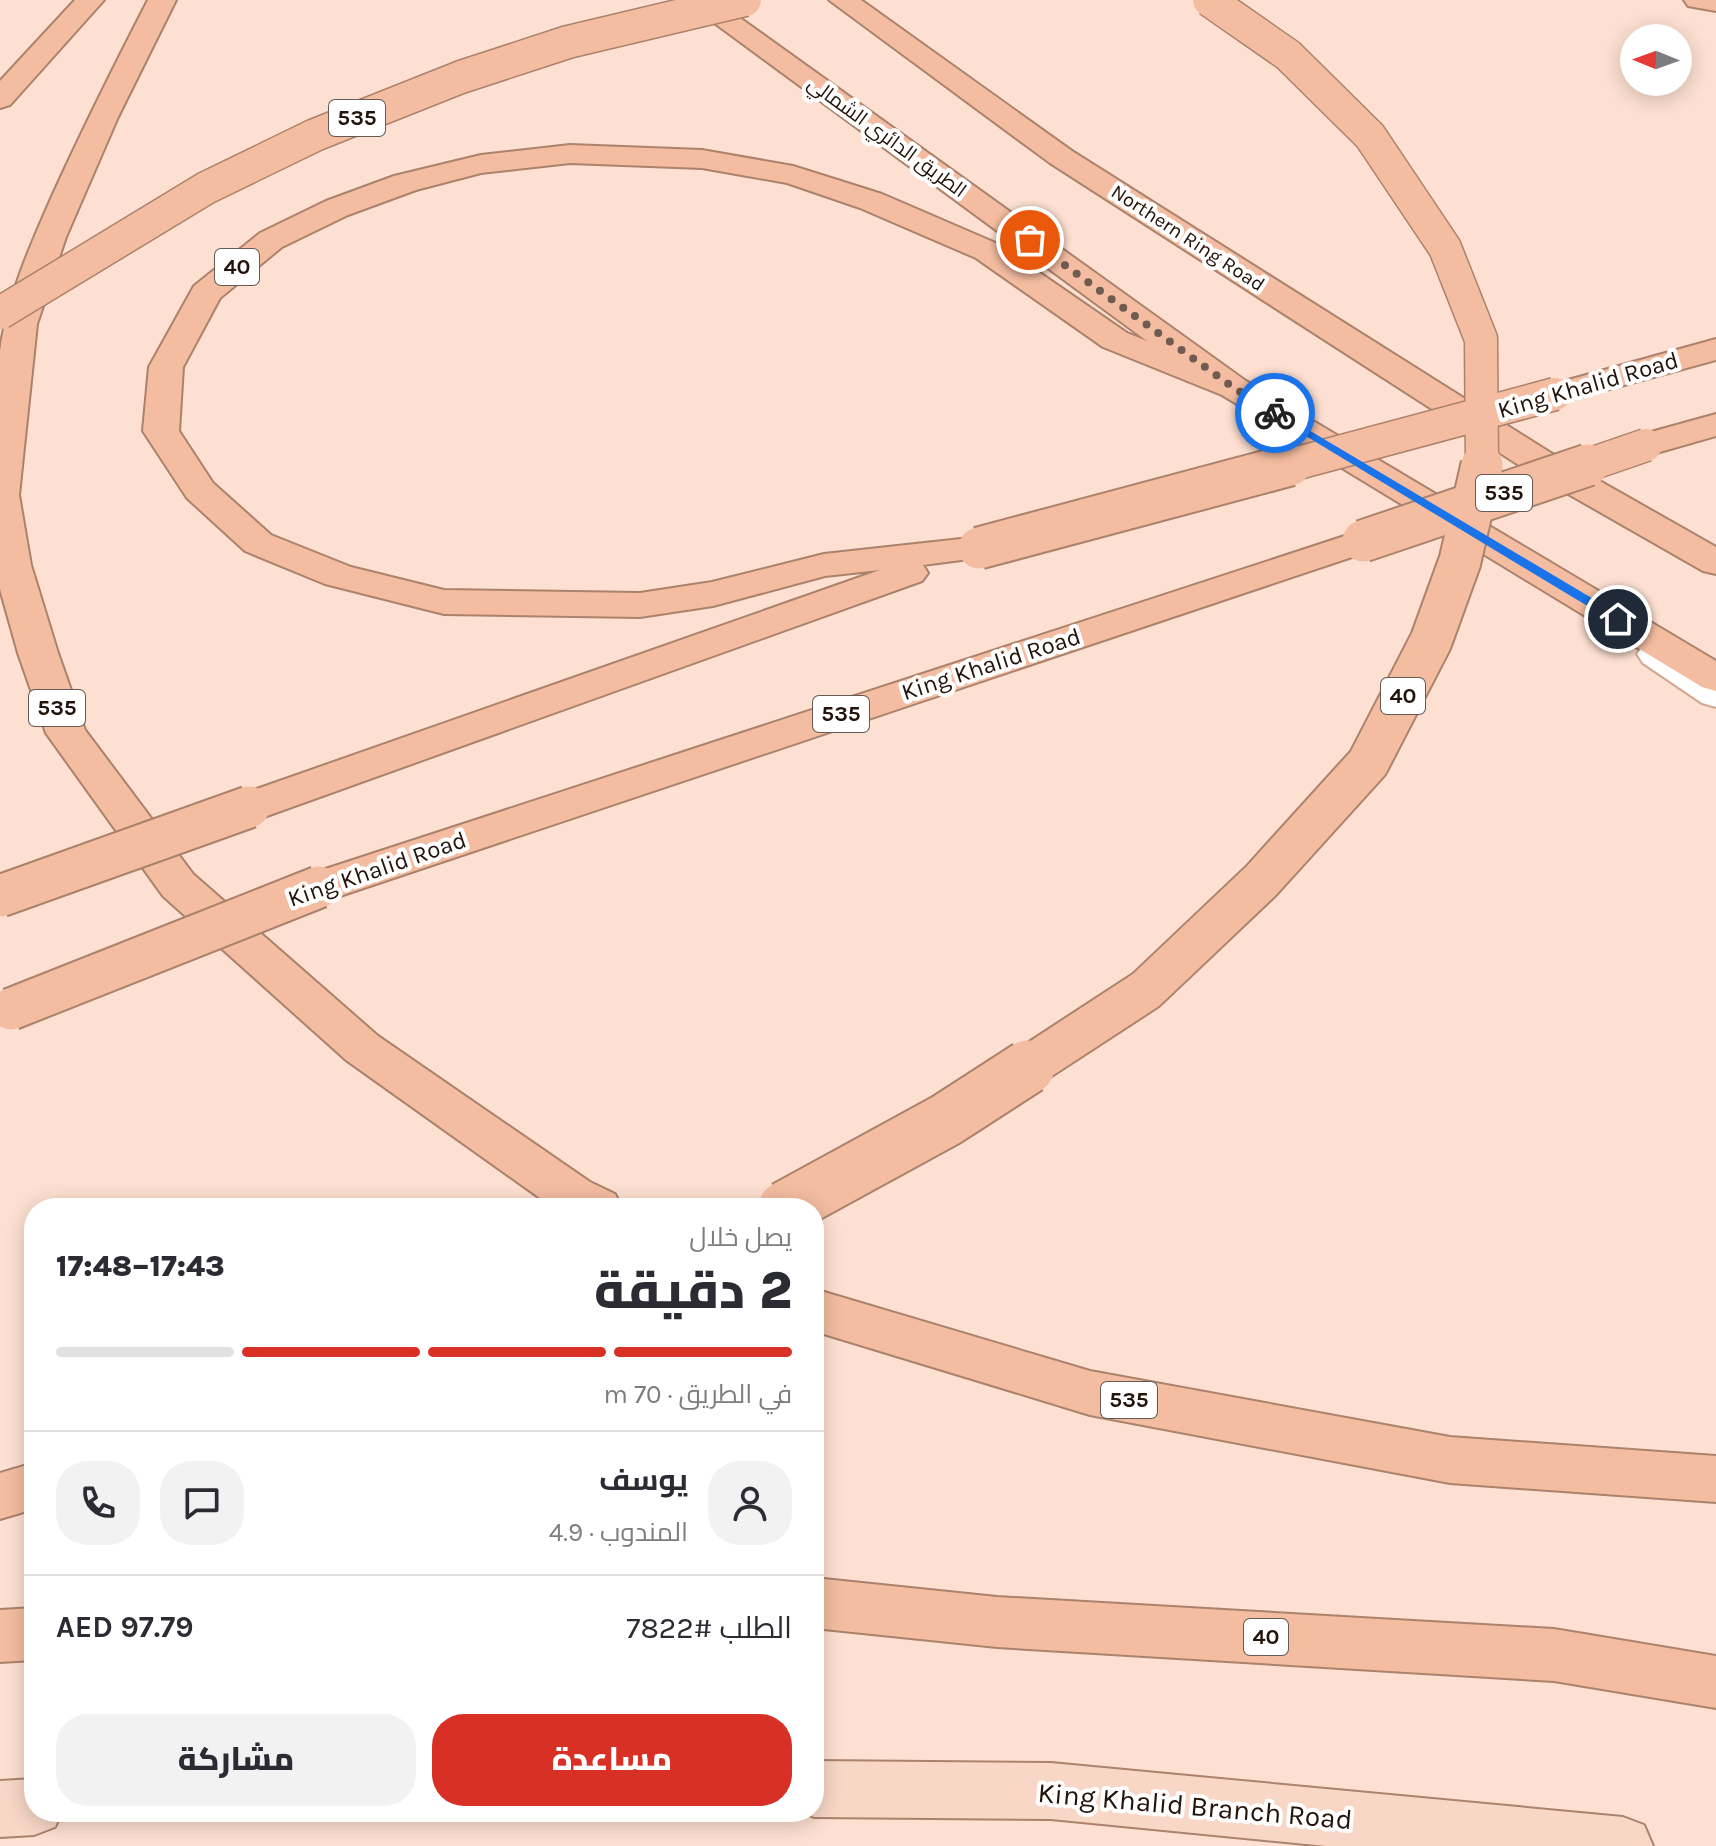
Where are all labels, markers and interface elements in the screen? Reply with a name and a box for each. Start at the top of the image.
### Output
north arrow [1620,24,1692,96]
map controls [1620,24,1692,96]
street label: الطريق الدائري الشمالي [801,72,971,205]
road number: 535 [329,100,385,136]
street label: Northern Ring Road [1107,180,1269,296]
pin [996,206,1064,274]
icon: bag [1008,218,1052,262]
road number: 40 [215,249,259,285]
street label: King Khalid Road [1494,346,1682,424]
courier [1235,373,1315,453]
icon: bike [1253,391,1297,435]
road number: 535 [1476,475,1532,511]
pin [1584,585,1652,653]
icon: home [1596,597,1640,641]
street label: King Khalid Road [898,622,1084,706]
road number: 40 [1381,678,1425,714]
road number: 535 [29,690,85,726]
road number: 535 [813,696,869,732]
street label: King Khalid Road [284,825,470,913]
text: يصل خلال [689,1222,792,1253]
text: 17:43–17:48 [56,1248,225,1284]
text: 2 دقيقة [594,1260,792,1321]
text: في الطريق · 70 m [603,1379,792,1410]
road number: 535 [1101,1382,1157,1418]
button: phone [56,1461,140,1545]
button: chat [160,1461,244,1545]
button: person [708,1461,792,1545]
text: يوسف [599,1462,688,1498]
text: المندوب · 4.9 [549,1517,688,1548]
text: AED 97.79 [56,1609,193,1645]
text: الطلب #7822 [626,1610,792,1646]
road number: 40 [1244,1619,1288,1655]
button: مشاركة [56,1714,416,1806]
button: مساعدة [432,1714,792,1806]
street label: King Khalid Branch Road [1036,1776,1354,1836]

